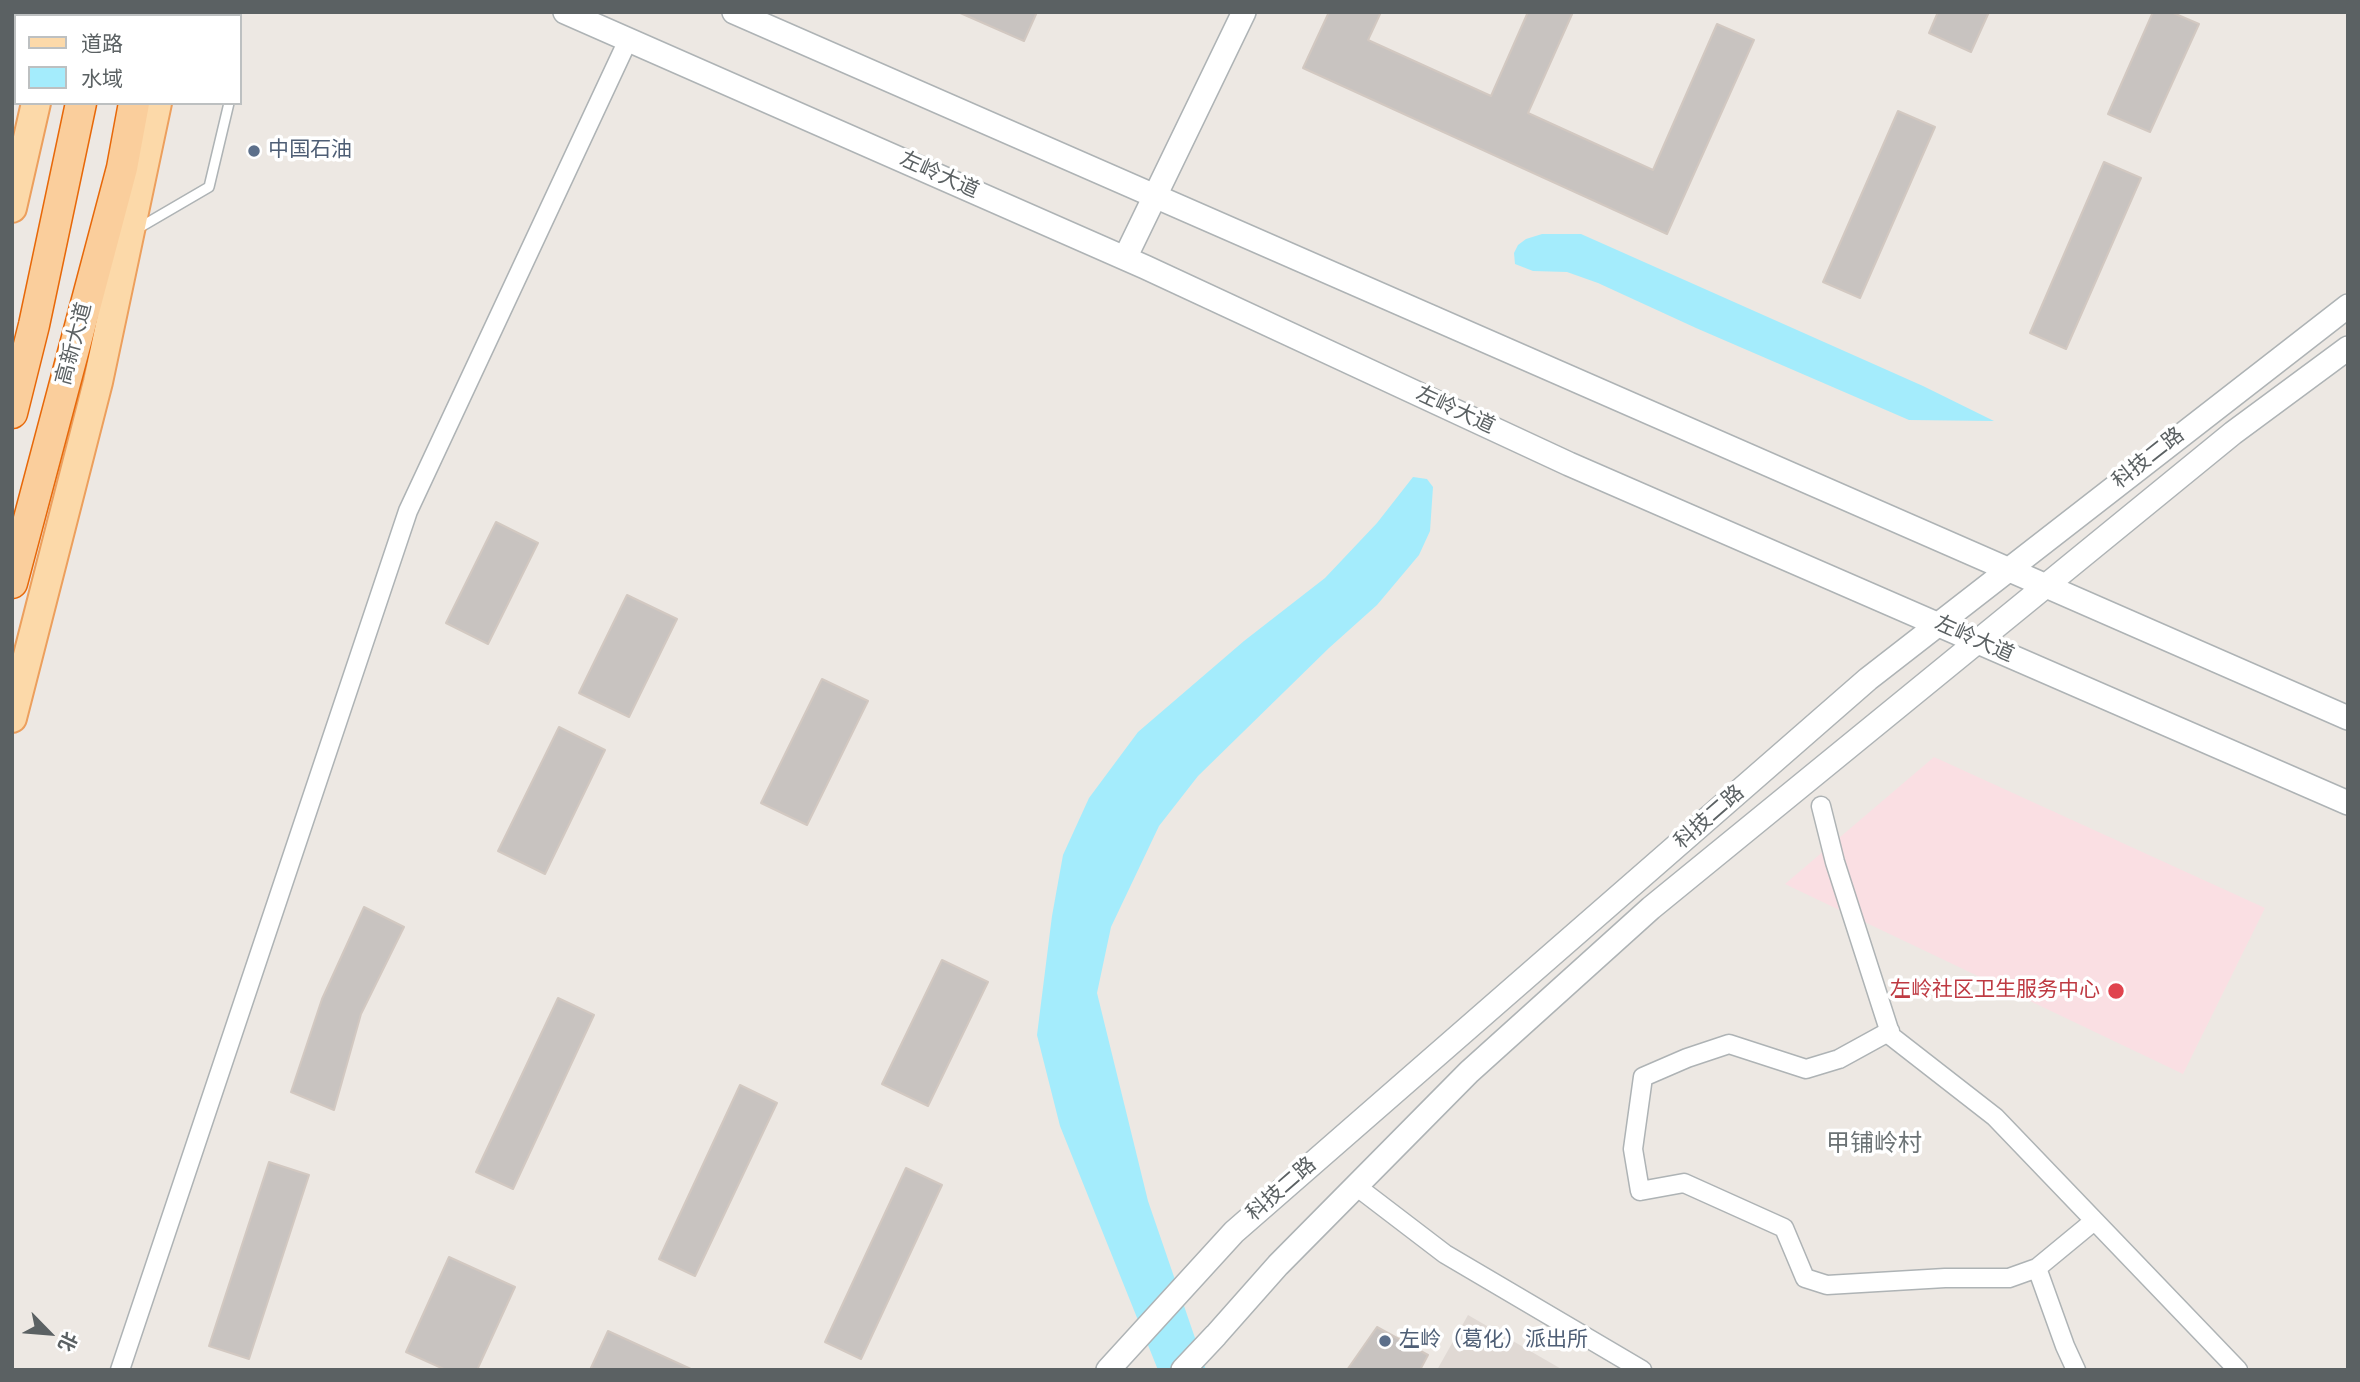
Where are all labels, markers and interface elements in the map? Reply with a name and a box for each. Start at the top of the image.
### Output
legend [14,14,242,105]
text: 道路 [81,27,123,59]
text: 水域 [81,62,123,94]
place label: 中国石油 [268,138,352,164]
marker: 中国石油 [246,143,262,159]
street label: 左岭大道 [896,147,982,205]
street label: 高新大道 [52,300,98,388]
street label: 左岭大道 [1412,382,1498,440]
street label: 科技二路 [2108,423,2190,495]
street label: 左岭大道 [1931,611,2017,669]
street label: 科技二路 [1670,781,1750,855]
place label: 左岭社区卫生服务中心 [1890,978,2100,1004]
marker: 左岭社区卫生服务中心 [2106,981,2126,1001]
district label: 甲铺岭村 [1826,1131,1922,1159]
street label: 科技二路 [1242,1153,1322,1227]
north arrow [14,1298,84,1368]
text: 北 [51,1327,86,1357]
place label: 左岭（葛化）派出所 [1399,1328,1588,1354]
marker: 左岭（葛化）派出所 [1377,1333,1393,1349]

